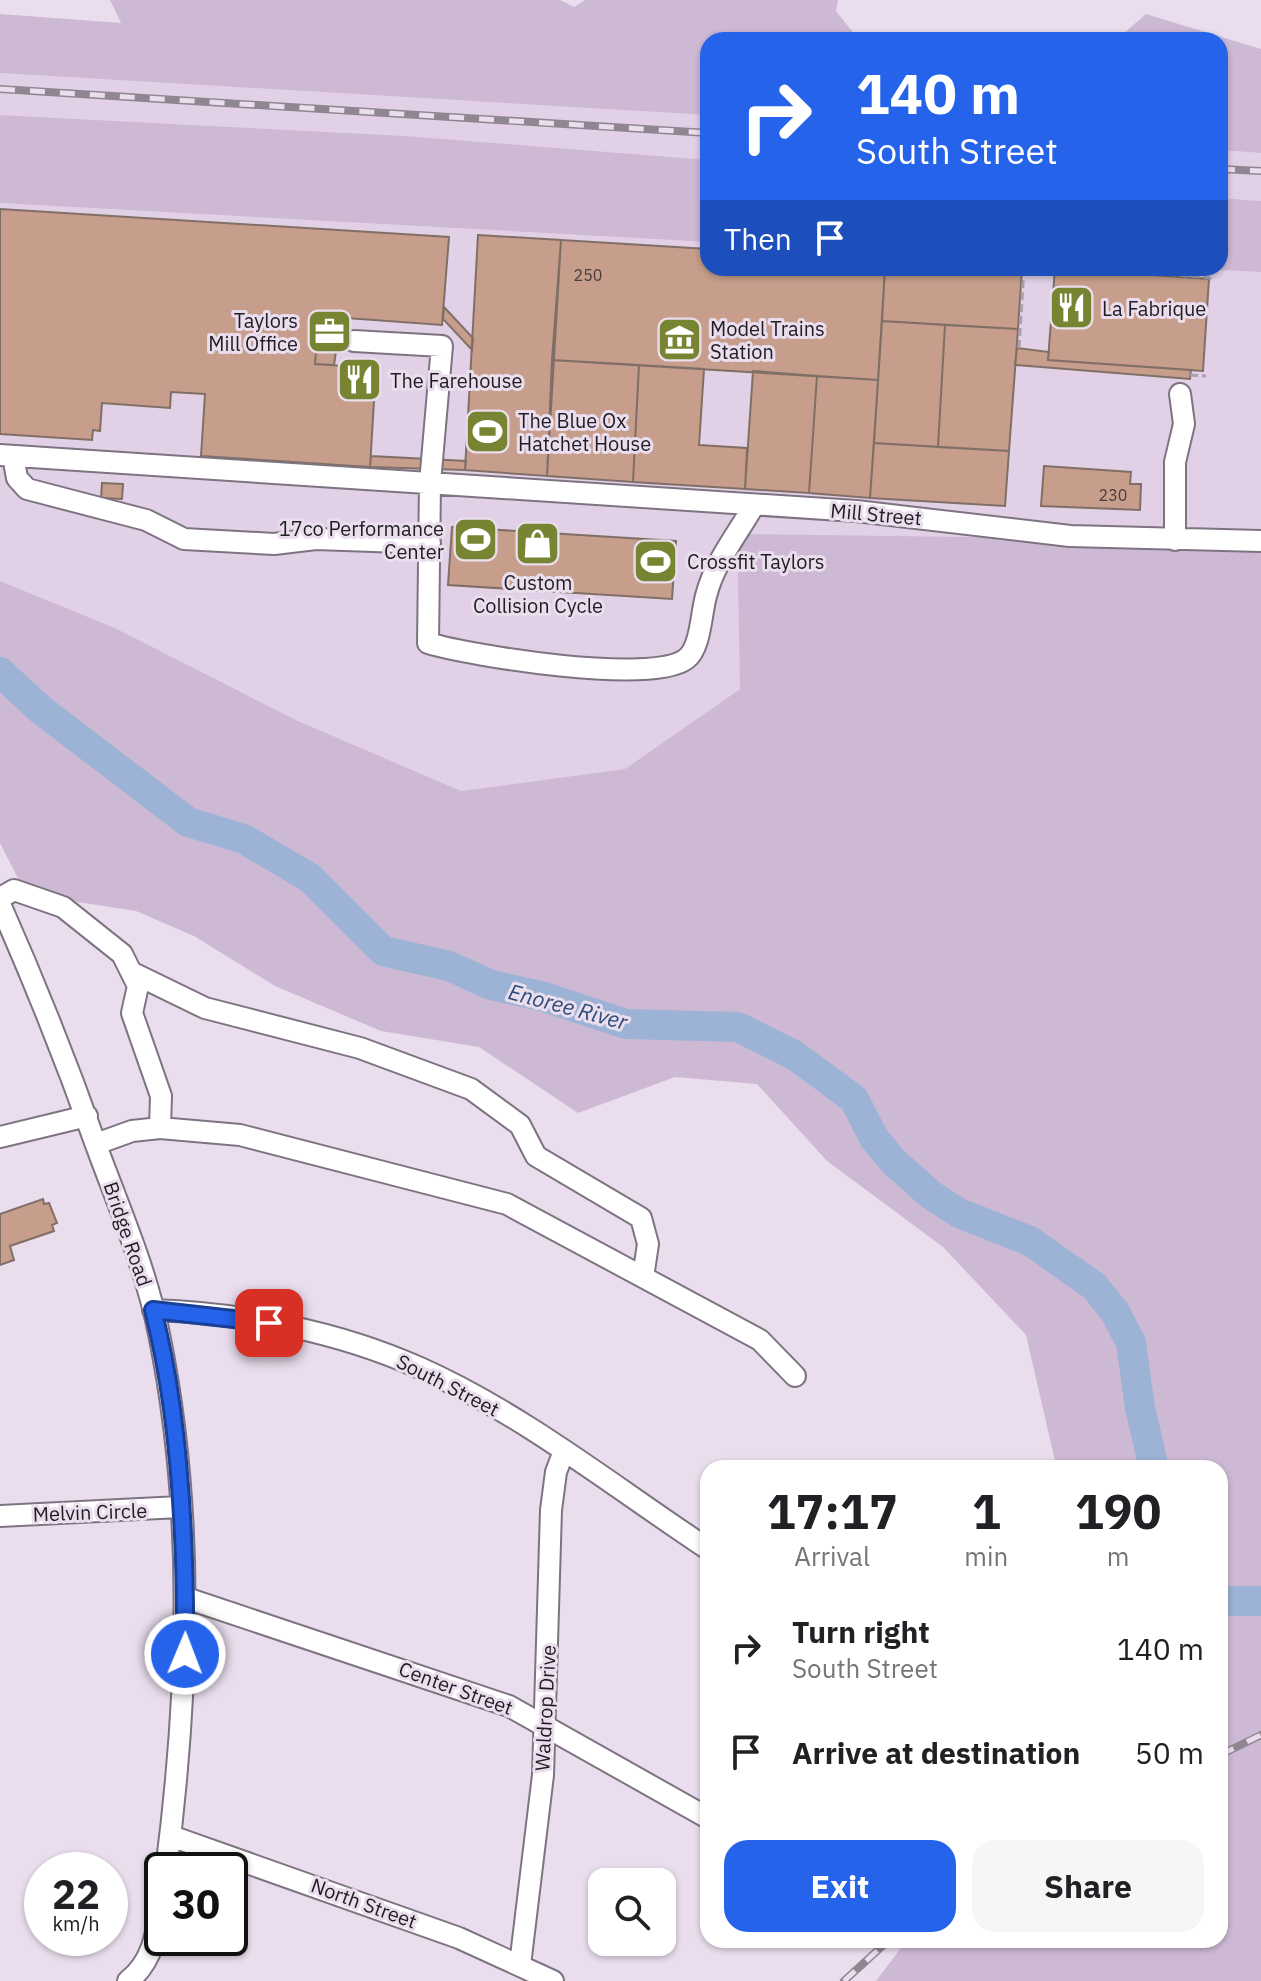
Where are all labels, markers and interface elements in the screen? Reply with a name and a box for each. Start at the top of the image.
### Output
text: 140 m [856,57,1020,129]
icon: right [724,64,828,168]
text: South Street [856,127,1058,174]
icon: arrive [808,216,852,260]
text: Then [724,219,792,258]
house number: 250 [574,265,602,285]
restaurant icon: La Fabrique [1047,284,1095,332]
place label: La Fabrique [1102,295,1206,322]
place label: Taylors Mill Office [208,307,298,357]
office icon: Taylors Mill Office [305,308,353,356]
place label: Model Trains Station [710,315,825,365]
museum icon: Model Trains Station [655,316,703,364]
restaurant icon: The Farehouse [335,356,383,404]
place label: The Farehouse [390,367,522,394]
sports icon: The Blue Ox Hatchet House [463,407,511,455]
place label: The Blue Ox Hatchet House [518,407,651,457]
house number: 230 [1099,485,1127,505]
street label: Mill Street [829,497,923,531]
place label: 17co Performance Center [279,515,444,565]
sports icon: 17co Performance Center [451,516,499,564]
shop icon: Custom Collision Cycle [514,519,562,567]
sports icon: Crossfit Taylors [632,537,680,585]
place label: Crossfit Taylors [687,548,825,575]
place label: Custom Collision Cycle [473,569,603,619]
water label: Enoree River [505,976,632,1036]
street label: Bridge Road [97,1178,159,1290]
pin [235,1289,303,1357]
icon: arrive [247,1301,291,1345]
street label: South Street [392,1348,504,1422]
text: 17:17 [767,1480,898,1542]
text: 1 [972,1480,1001,1542]
text: 190 [1075,1480,1161,1542]
street label: Melvin Circle [32,1497,148,1527]
text: Arrival [794,1539,870,1573]
text: min [964,1539,1008,1573]
text: m [1107,1539,1129,1573]
position arrow [143,1612,227,1696]
text: Turn right [792,1612,930,1651]
icon: right [724,1626,768,1670]
text: 140 m [1117,1629,1204,1668]
street label: Waldrop Drive [528,1644,562,1772]
text: South Street [792,1651,938,1685]
street label: Center Street [395,1655,517,1721]
icon: arrive [724,1730,768,1774]
text: Arrive at destination [792,1733,1080,1772]
text: 50 m [1135,1733,1204,1772]
button: Exit [724,1840,956,1932]
button: Share [972,1840,1204,1932]
speed limit sign: 30 [144,1852,248,1956]
text: 22 [52,1868,100,1920]
map controls [588,1868,676,1956]
button: search [588,1868,676,1956]
street label: North Street [307,1871,421,1935]
text: km/h [52,1910,100,1937]

